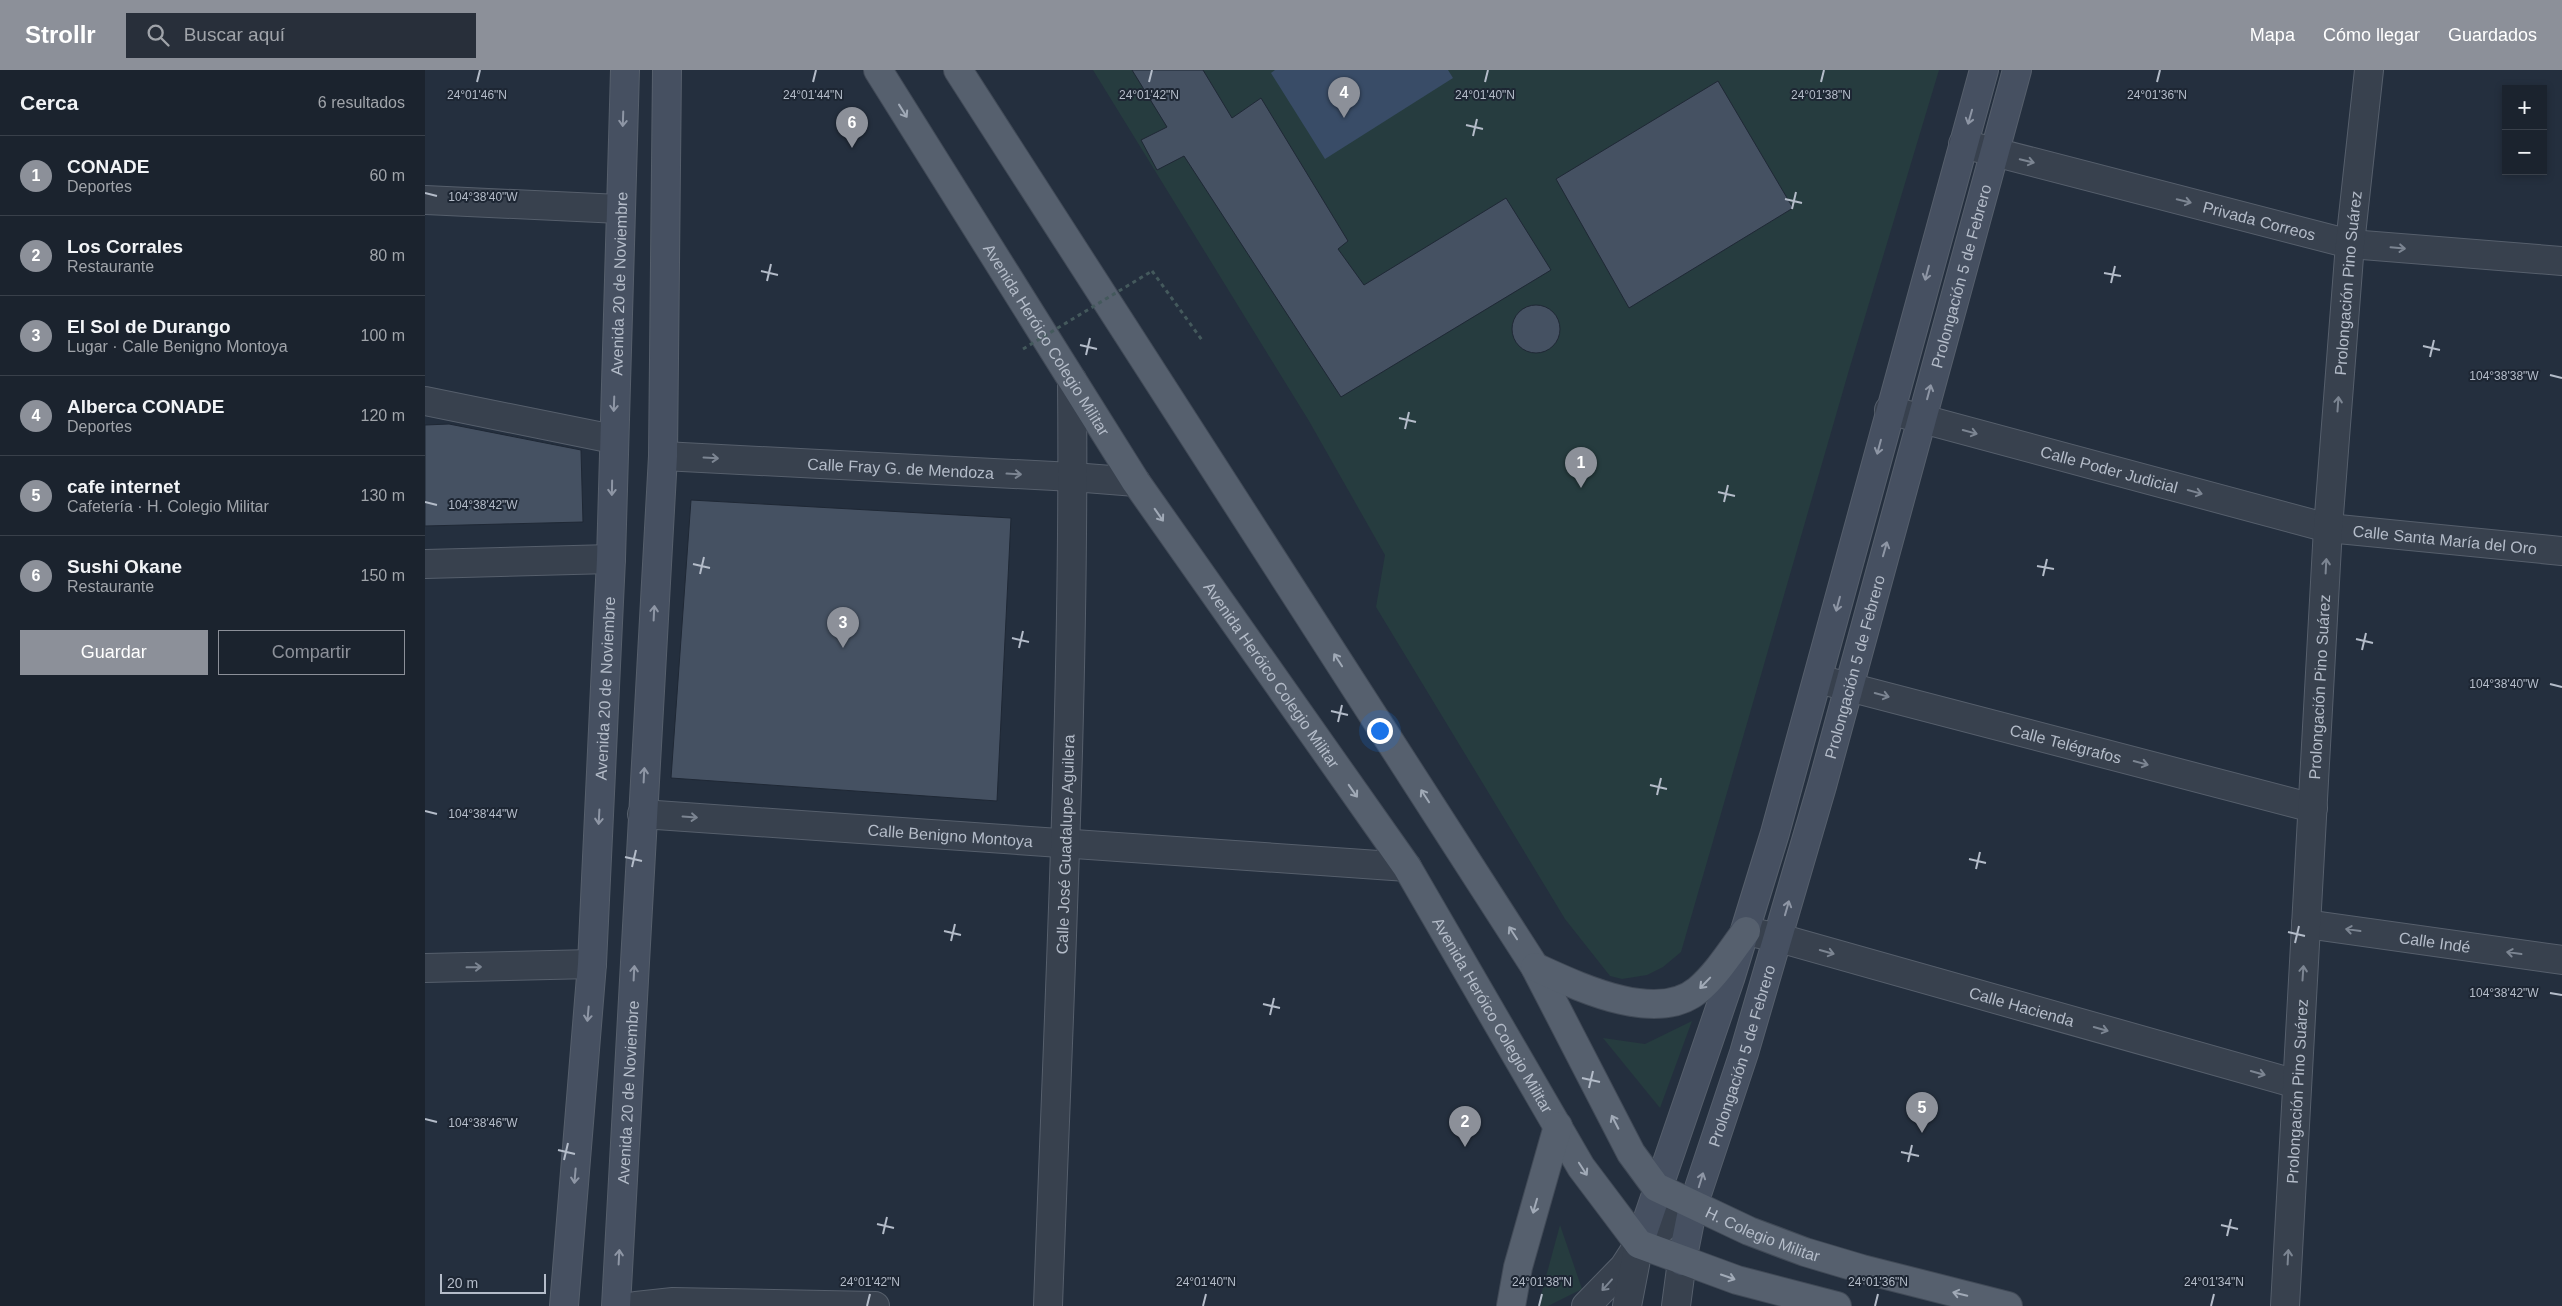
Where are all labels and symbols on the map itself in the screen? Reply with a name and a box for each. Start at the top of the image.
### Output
pin: 4 [1328,77,1360,118]
text: 24°01'46"N [447,88,507,102]
text: 24°01'44"N [783,88,843,102]
text: 24°01'42"N [1119,88,1179,102]
text: 24°01'40"N [1455,88,1515,102]
text: 24°01'38"N [1791,88,1851,102]
text: 24°01'36"N [2127,88,2187,102]
one-way arrow [899,104,909,118]
pin: 6 [836,107,868,148]
one-way arrow [1965,108,1975,124]
one-way arrow [618,110,628,126]
one-way arrow [2018,156,2034,166]
street label: Prolongación 5 de Febrero [1928,182,1994,370]
text: 104°38'40"W [448,190,518,204]
street label: Prolongación Pino Suárez [2332,190,2365,376]
street label: Avenida 20 de Noviembre [608,191,631,376]
one-way arrow [2176,197,2192,206]
street label: Privada Correos [2201,198,2317,244]
street label: Avenida Heróico Colegio Militar [980,241,1113,439]
one-way arrow [2390,243,2406,252]
one-way arrow [1922,265,1931,281]
text: 104°38'38"W [2469,369,2539,383]
one-way arrow [1925,385,1934,401]
one-way arrow [609,395,619,411]
one-way arrow [2333,396,2342,412]
one-way arrow [1962,427,1978,437]
one-way arrow [1874,439,1884,455]
street label: Calle Poder Judicial [2039,443,2180,496]
pin: 1 [1565,447,1597,488]
one-way arrow [703,454,719,463]
street label: Calle Fray G. de Mendoza [807,455,995,482]
one-way arrow [1005,469,1021,478]
one-way arrow [607,480,617,496]
one-way arrow [2186,488,2202,497]
text: 104°38'42"W [448,498,518,512]
one-way arrow [1154,507,1164,521]
street label: Calle Santa María del Oro [2352,522,2538,558]
one-way arrow [1881,541,1891,557]
one-way arrow [2322,558,2331,574]
street label: Prolongación 5 de Febrero [1822,573,1888,761]
street label: Avenida Heróico Colegio Militar [1200,579,1343,772]
street label: Prolongación Pino Suárez [2306,594,2333,780]
street label: Avenida 20 de Noviembre [593,596,618,781]
one-way arrow [1833,596,1842,612]
one-way arrow [649,606,658,622]
pin: 3 [827,607,859,648]
one-way arrow [1332,653,1342,667]
text: 104°38'40"W [2469,677,2539,691]
one-way arrow [1874,691,1890,700]
your location [1367,718,1393,744]
street label: Calle Telégrafos [2008,721,2123,767]
street label: Calle José Guadalupe Aguilera [1053,734,1077,955]
one-way arrow [2133,759,2149,768]
one-way arrow [640,768,649,784]
one-way arrow [1348,783,1358,797]
one-way arrow [1420,790,1430,804]
text: 104°38'44"W [448,807,518,821]
one-way arrow [594,809,603,825]
one-way arrow [682,813,698,822]
street label: Calle Benigno Montoya [867,822,1033,850]
one-way arrow [1783,900,1793,916]
street label: Avenida Heróico Colegio Militar [1429,914,1556,1117]
one-way arrow [2345,925,2361,935]
one-way arrow [1508,926,1519,940]
street label: Calle Indé [2398,929,2472,956]
one-way arrow [1819,947,1835,957]
one-way arrow [2506,948,2522,958]
one-way arrow [465,962,481,971]
street label: Prolongación 5 de Febrero [1705,963,1778,1149]
one-way arrow [629,965,638,981]
one-way arrow [2299,965,2308,981]
one-way arrow [1699,977,1711,989]
street label: Calle Hacienda [1967,984,2076,1030]
text: 104°38'42"W [2469,986,2539,1000]
street label: Prolongación Pino Suárez [2284,998,2311,1184]
street label: Avenida 20 de Noviembre [615,1000,642,1185]
one-way arrow [583,1006,593,1022]
one-way arrow [2093,1025,2109,1034]
one-way arrow [2249,1069,2265,1079]
pin: 5 [1906,1092,1938,1133]
pin: 2 [1449,1106,1481,1147]
one-way arrow [1610,1115,1620,1130]
text: 104°38'46"W [448,1116,518,1130]
one-way arrow [1578,1161,1588,1175]
one-way arrow [570,1168,579,1184]
one-way arrow [1697,1172,1707,1188]
one-way arrow [1530,1198,1539,1214]
street label: H. Colegio Militar [1703,1204,1823,1265]
one-way arrow [614,1250,623,1266]
one-way arrow [2283,1250,2292,1266]
scale bar [440,1271,546,1294]
one-way arrow [1720,1273,1735,1282]
text: 24°01'42"N [840,1275,900,1289]
text: 24°01'40"N [1176,1275,1236,1289]
text: 24°01'38"N [1512,1275,1572,1289]
text: 24°01'36"N [1848,1275,1908,1289]
text: 24°01'34"N [2184,1275,2244,1289]
one-way arrow [1601,1279,1613,1292]
one-way arrow [1953,1289,1969,1298]

